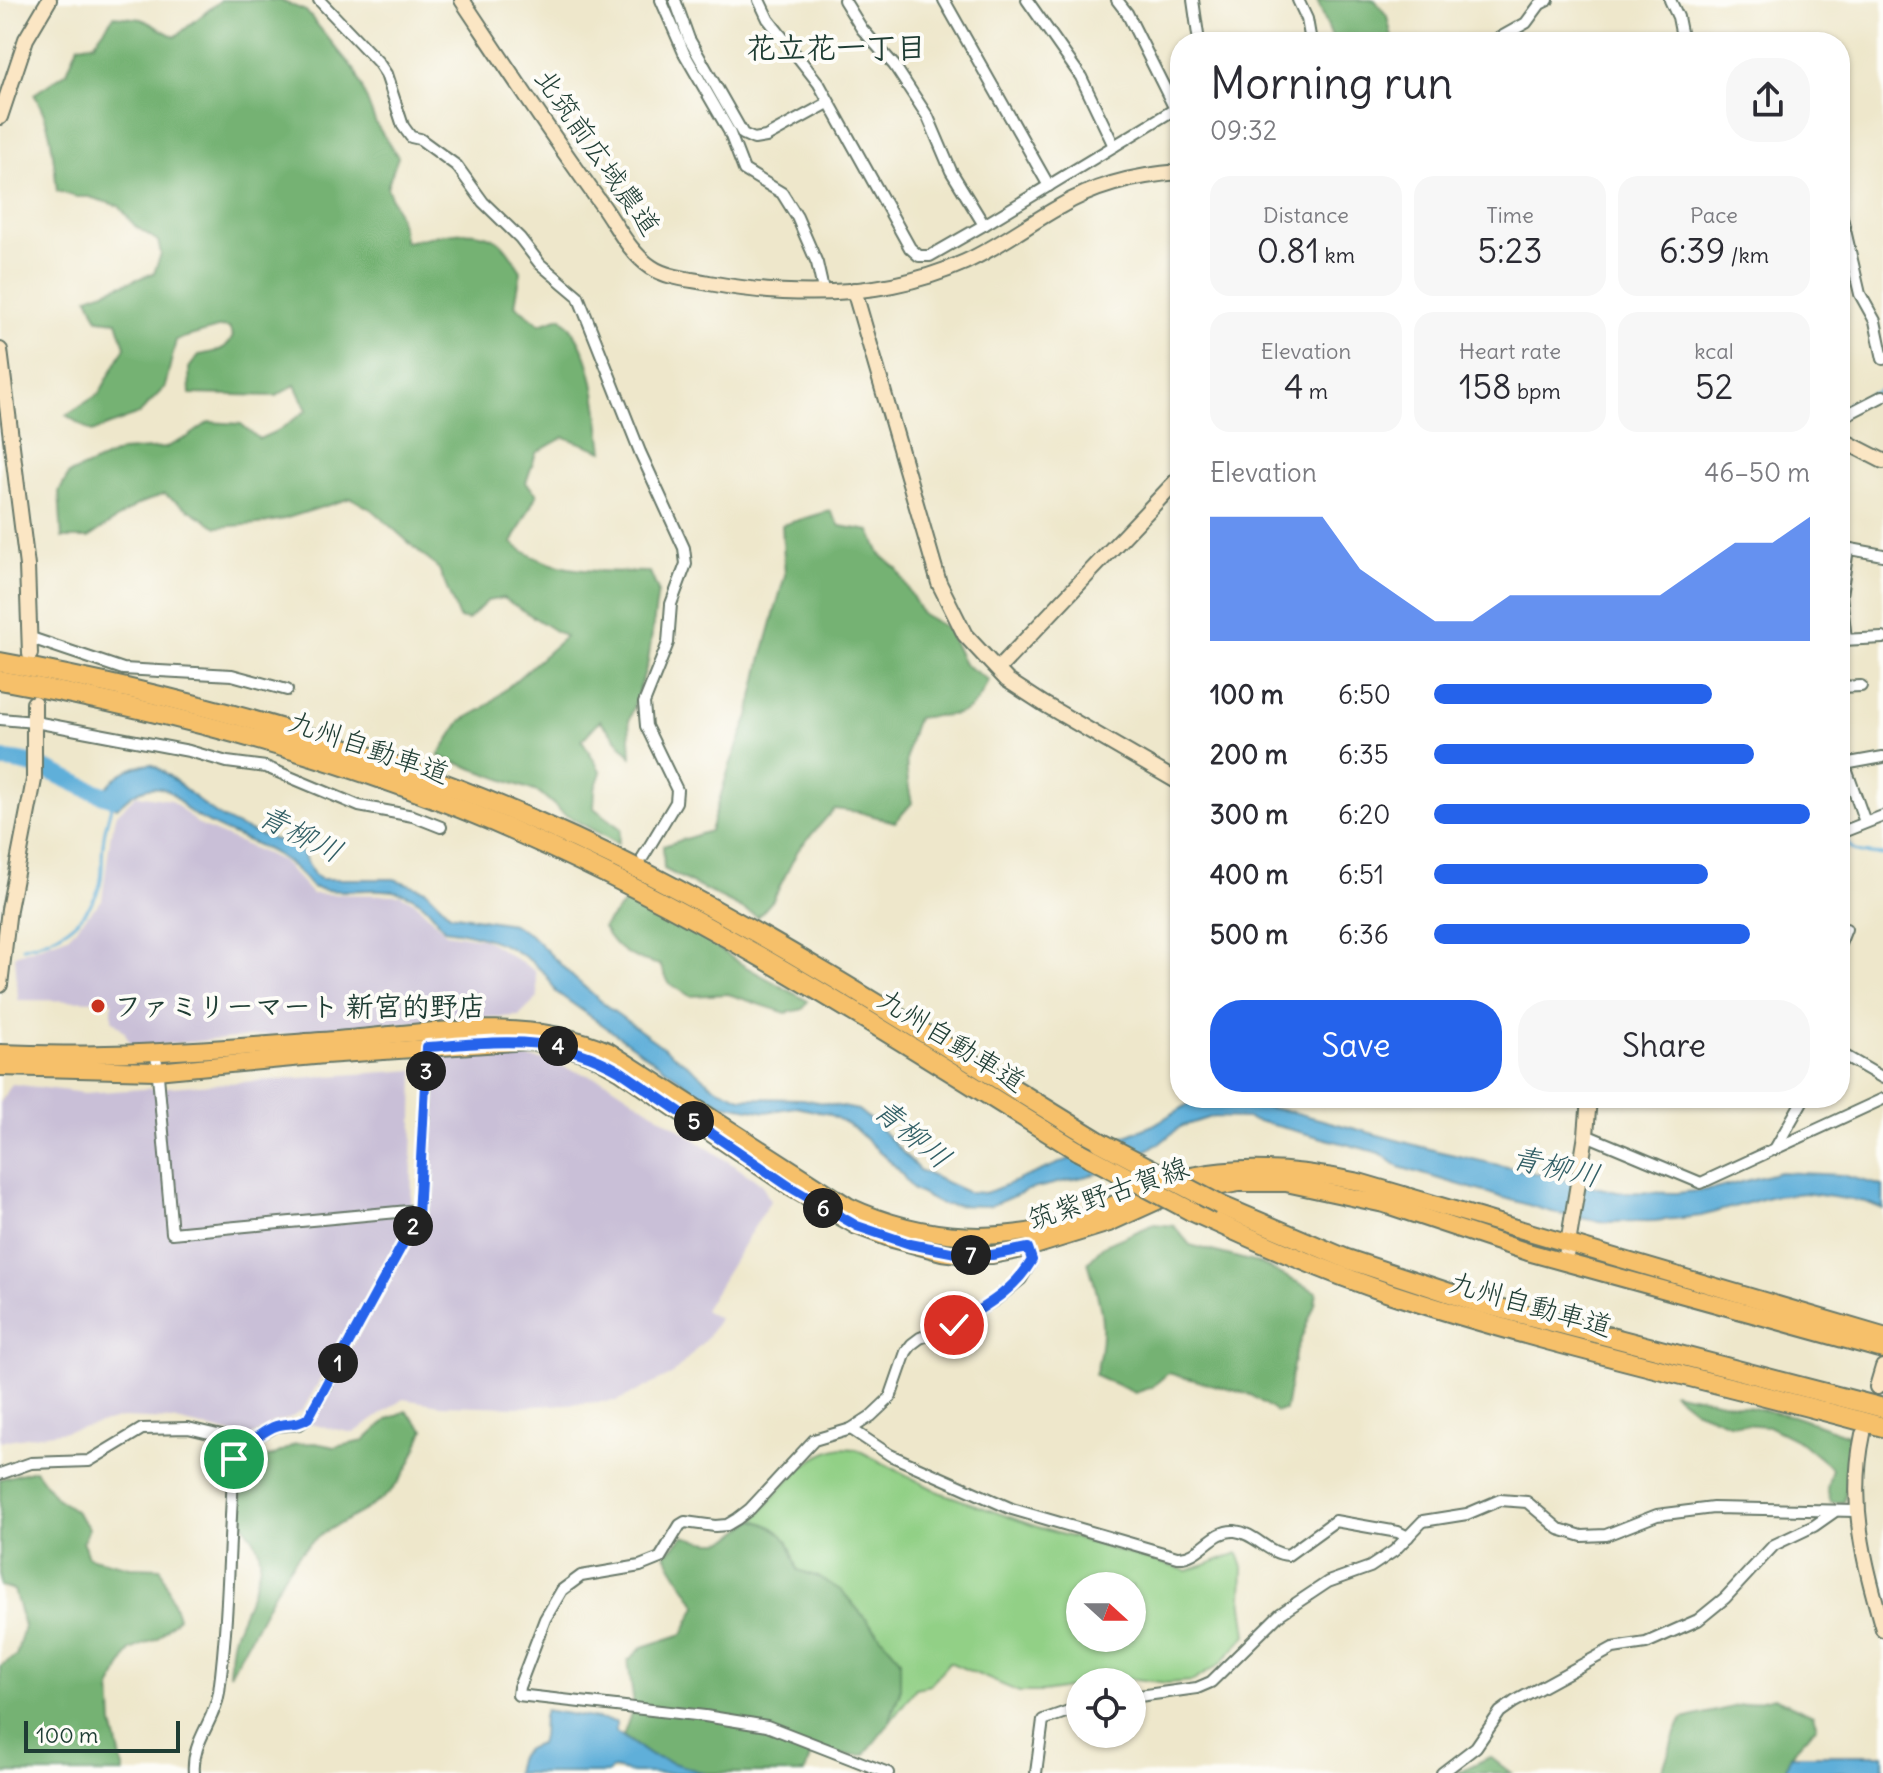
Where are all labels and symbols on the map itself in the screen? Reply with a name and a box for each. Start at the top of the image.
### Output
district label: 花立花一丁目 [746,28,926,66]
street label: 北筑前広域農道 [527,61,669,243]
street label: 九州自動車道 [284,703,454,791]
water label: 青柳川 [252,796,350,870]
street label: 九州自動車道 [871,980,1033,1100]
place label: ファミリーマート 新宮的野店 [114,988,486,1024]
marker: ファミリーマート 新宮的野店 [89,997,107,1015]
pin: 4 [538,1026,578,1066]
pin: 3 [406,1051,446,1091]
water label: 青柳川 [866,1090,960,1176]
pin: 5 [674,1101,714,1141]
water label: 青柳川 [1508,1137,1604,1195]
street label: 筑紫野古賀線 [1023,1149,1193,1237]
pin: 6 [803,1188,843,1228]
pin: 2 [393,1206,433,1246]
pin: 7 [951,1235,991,1275]
street label: 九州自動車道 [1445,1264,1617,1344]
pin [920,1291,988,1359]
pin: 1 [318,1343,358,1383]
pin [200,1425,268,1493]
north arrow [1066,1572,1146,1652]
scale bar [24,1717,180,1753]

